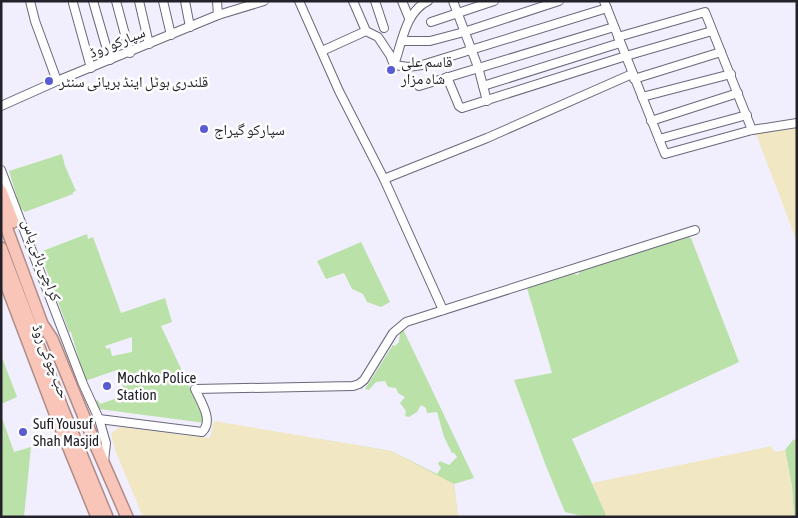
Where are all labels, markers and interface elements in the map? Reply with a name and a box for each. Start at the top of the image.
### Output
street label: سپارکو روڈ [86,23,148,62]
place label: قاسم علی شاہ مزار [400,53,453,88]
marker: قاسم علی شاہ مزار [385,64,397,76]
place label: قلندری ہوٹل اینڈ بریانی سنٹر [58,73,208,92]
marker: قلندری ہوٹل اینڈ بریانی سنٹر [43,75,55,87]
place label: سپارکو گیراج [214,121,285,140]
marker: سپارکو گیراج [198,123,210,135]
street label: کراچی بائی پاس [17,217,65,304]
street label: حب چوکی روڈ [27,322,73,402]
place label: Mochko Police Station [117,369,197,403]
marker: Mochko Police Station [101,380,113,392]
place label: Sufi Yousuf Shah Masjid [33,415,99,449]
marker: Sufi Yousuf Shah Masjid [17,426,29,438]

